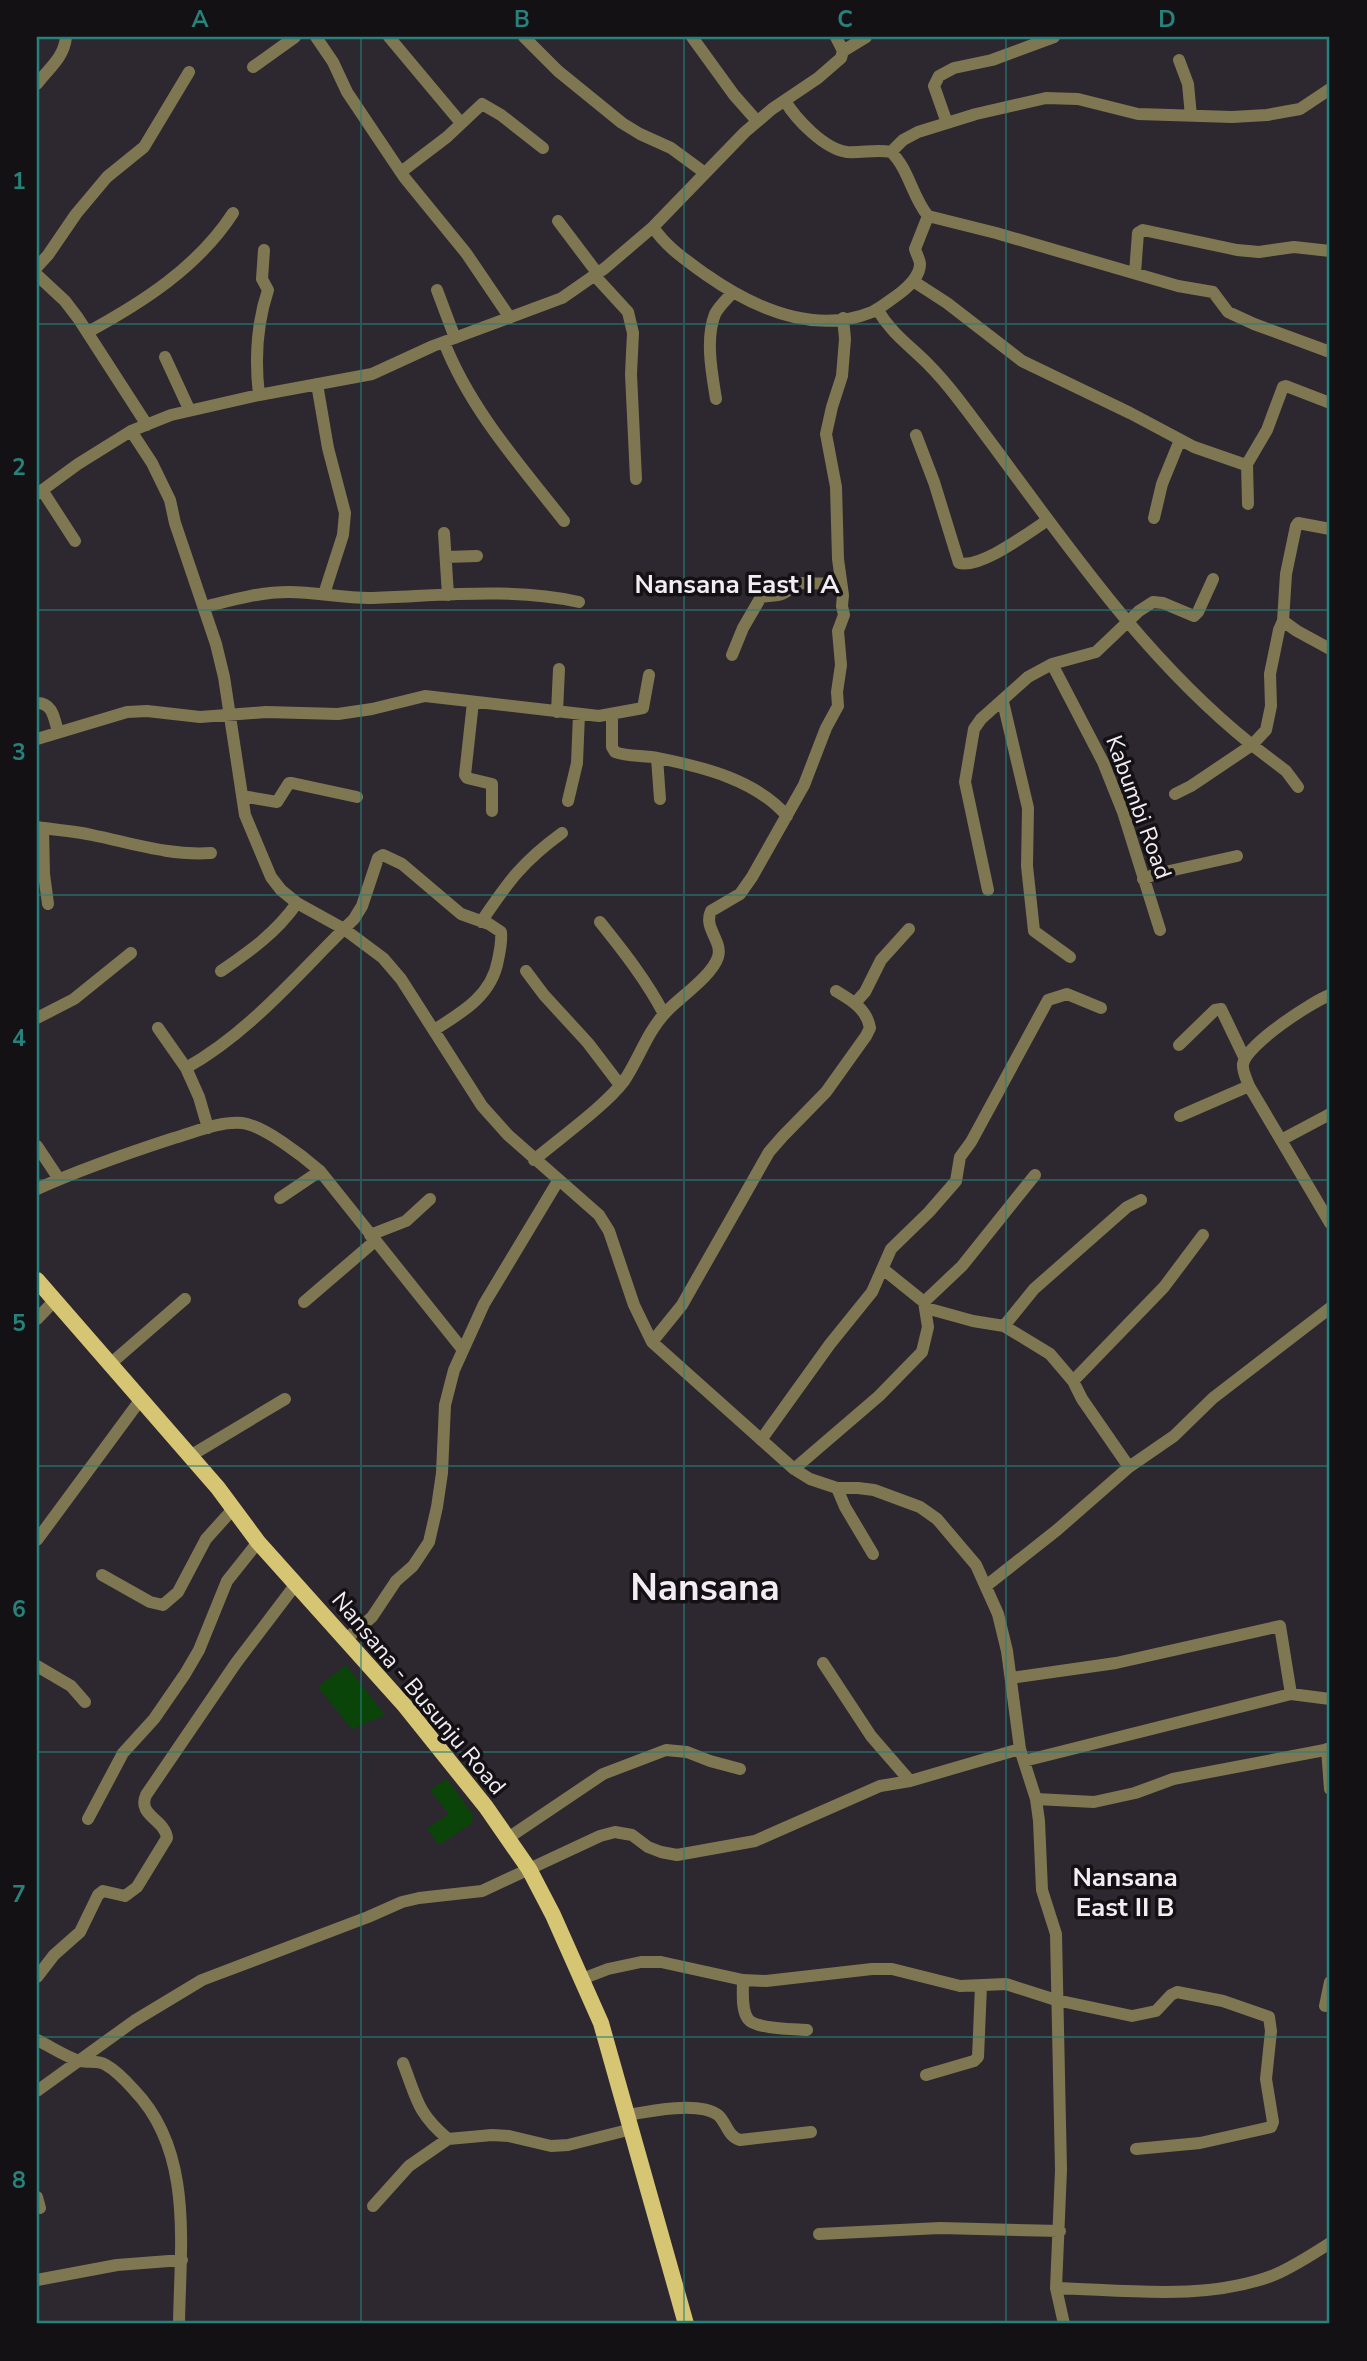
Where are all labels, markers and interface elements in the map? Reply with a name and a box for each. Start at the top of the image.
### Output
text: A [191,4,209,35]
text: B [514,4,530,35]
text: C [837,4,853,35]
text: D [1158,4,1176,35]
text: 1 [12,166,26,197]
text: 2 [12,452,26,483]
district label: Nansana East I A [634,567,840,602]
street label: Kabumbi Road [1098,731,1179,883]
text: 3 [12,737,26,768]
text: 4 [12,1023,26,1054]
text: 5 [12,1308,26,1339]
district label: Nansana [630,1563,780,1613]
street label: Nansana - Busunju Road [325,1585,513,1801]
text: 6 [12,1594,26,1625]
district label: Nansana East II B [1072,1860,1178,1925]
text: 7 [12,1879,26,1910]
text: 8 [12,2165,26,2196]

